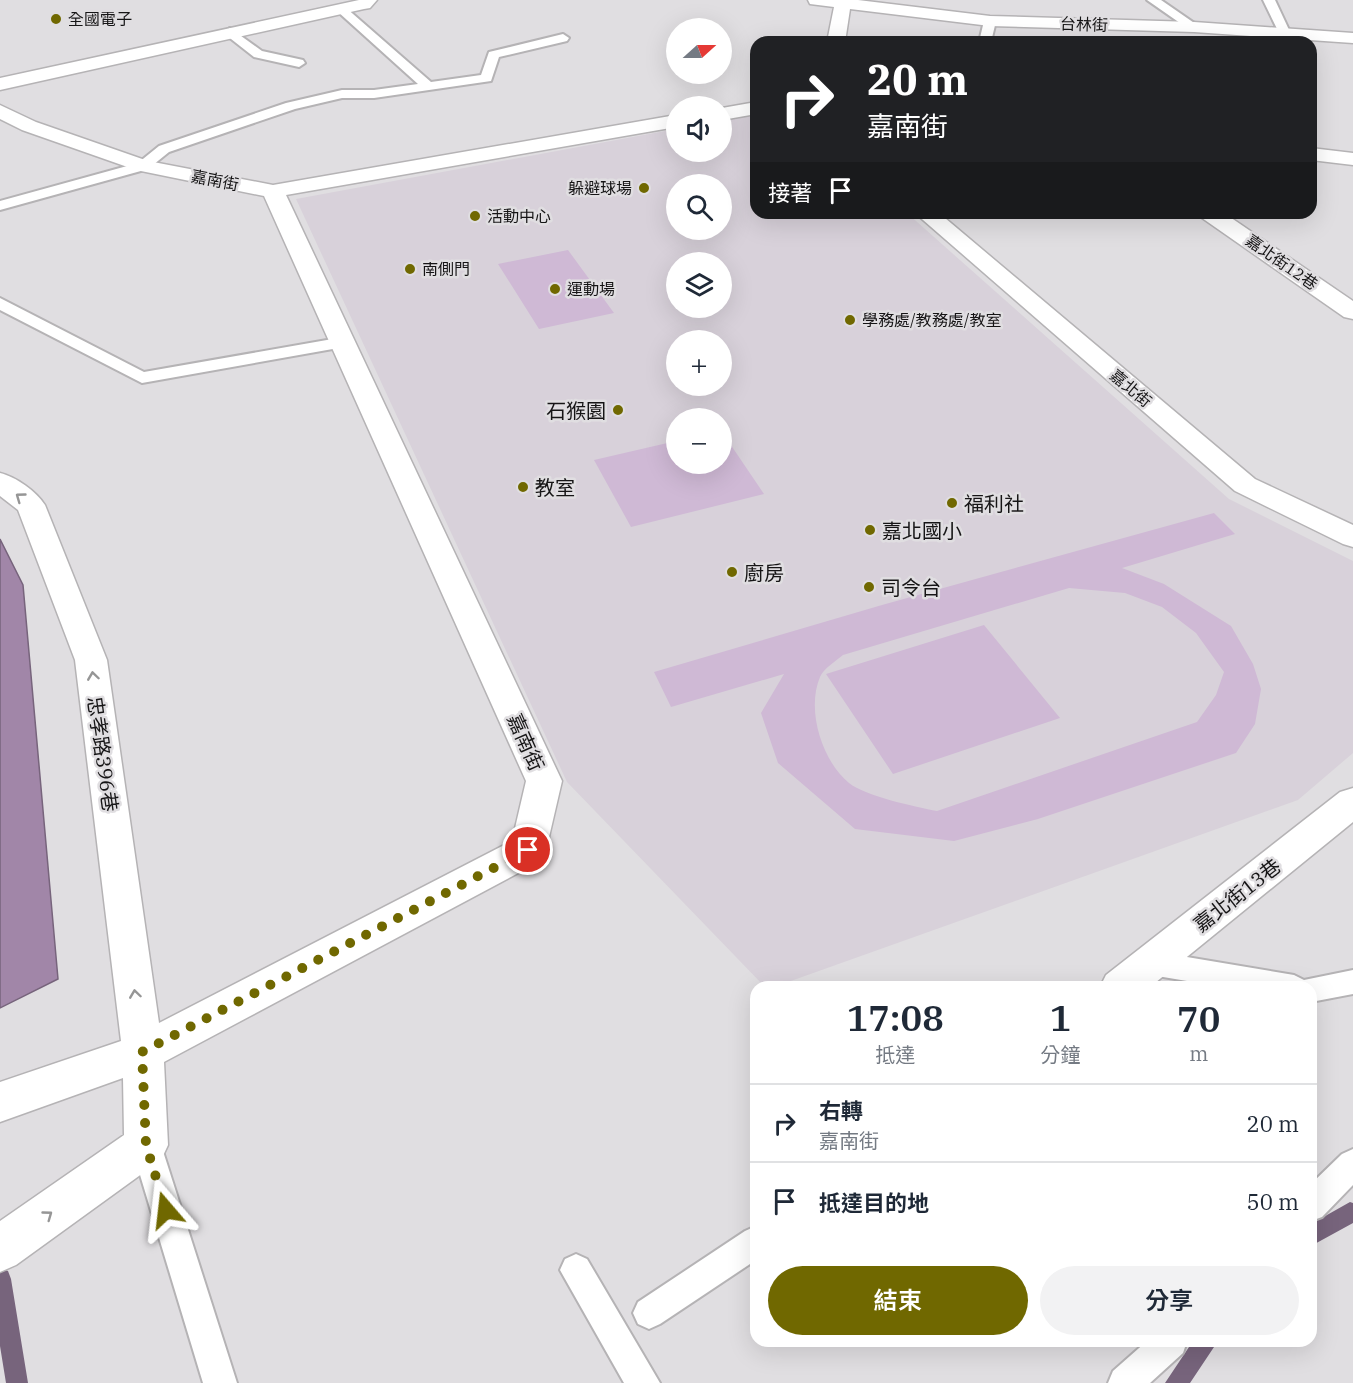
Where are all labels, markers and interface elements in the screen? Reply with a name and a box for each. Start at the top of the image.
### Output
place label: 全國電子 [68,9,132,29]
marker: 全國電子 [49,12,63,26]
street label: 台林街 [1060,13,1108,35]
north arrow [666,18,732,84]
map controls [666,18,732,474]
text: 20 m [867,52,968,107]
icon: right [768,60,846,138]
button: sound [666,96,732,162]
text: 嘉南街 [867,108,948,143]
street label: 嘉南街 [190,166,240,194]
button: search [666,174,732,240]
icon: arrive [824,174,857,207]
place label: 躲避球場 [568,178,632,198]
text: 接著 [768,178,812,207]
marker: 躲避球場 [637,181,651,195]
place label: 活動中心 [487,206,551,226]
marker: 活動中心 [468,209,482,223]
street label: 嘉北街12巷 [1242,230,1322,294]
button: layers [666,252,732,318]
place label: 南側門 [422,259,470,279]
marker: 南側門 [403,262,417,276]
place label: 運動場 [567,279,615,299]
marker: 運動場 [548,282,562,296]
place label: 學務處/教務處/教室 [862,310,1002,330]
marker: 學務處/教務處/教室 [843,313,857,327]
button: + [666,330,732,396]
street label: 嘉北街 [1106,365,1156,411]
place label: 石猴園 [546,397,606,424]
marker: 石猴園 [611,403,625,417]
button: − [666,408,732,474]
place label: 教室 [535,474,575,501]
marker: 教室 [516,480,530,494]
place label: 福利社 [964,490,1024,517]
one-way arrow [16,493,27,504]
marker: 福利社 [945,496,959,510]
place label: 嘉北國小 [882,517,962,544]
marker: 嘉北國小 [863,523,877,537]
place label: 廚房 [744,559,784,586]
marker: 廚房 [725,565,739,579]
place label: 司令台 [881,574,941,601]
marker: 司令台 [862,580,876,594]
one-way arrow [87,671,100,680]
street label: 忠孝路396巷 [82,695,124,813]
street label: 嘉南街 [501,709,551,775]
pin [502,824,553,875]
icon: arrive [511,833,544,866]
street label: 嘉北街13巷 [1188,852,1286,938]
one-way arrow [129,989,141,998]
text: 17:08 [847,994,944,1041]
text: 1 [1050,994,1071,1041]
text: 70 [1177,995,1220,1042]
text: m [1189,1040,1208,1067]
text: 抵達 [875,1041,915,1068]
text: 分鐘 [1040,1041,1080,1068]
text: 右轉 [819,1096,863,1125]
icon: right [768,1107,801,1140]
text: 20 m [1247,1109,1299,1138]
text: 嘉南街 [819,1127,879,1154]
position arrow [134,1178,198,1242]
icon: arrive [768,1185,801,1218]
text: 50 m [1247,1187,1299,1216]
text: 抵達目的地 [819,1188,929,1217]
one-way arrow [41,1211,52,1222]
button: 結束 [768,1266,1028,1335]
button: 分享 [1040,1266,1299,1335]

